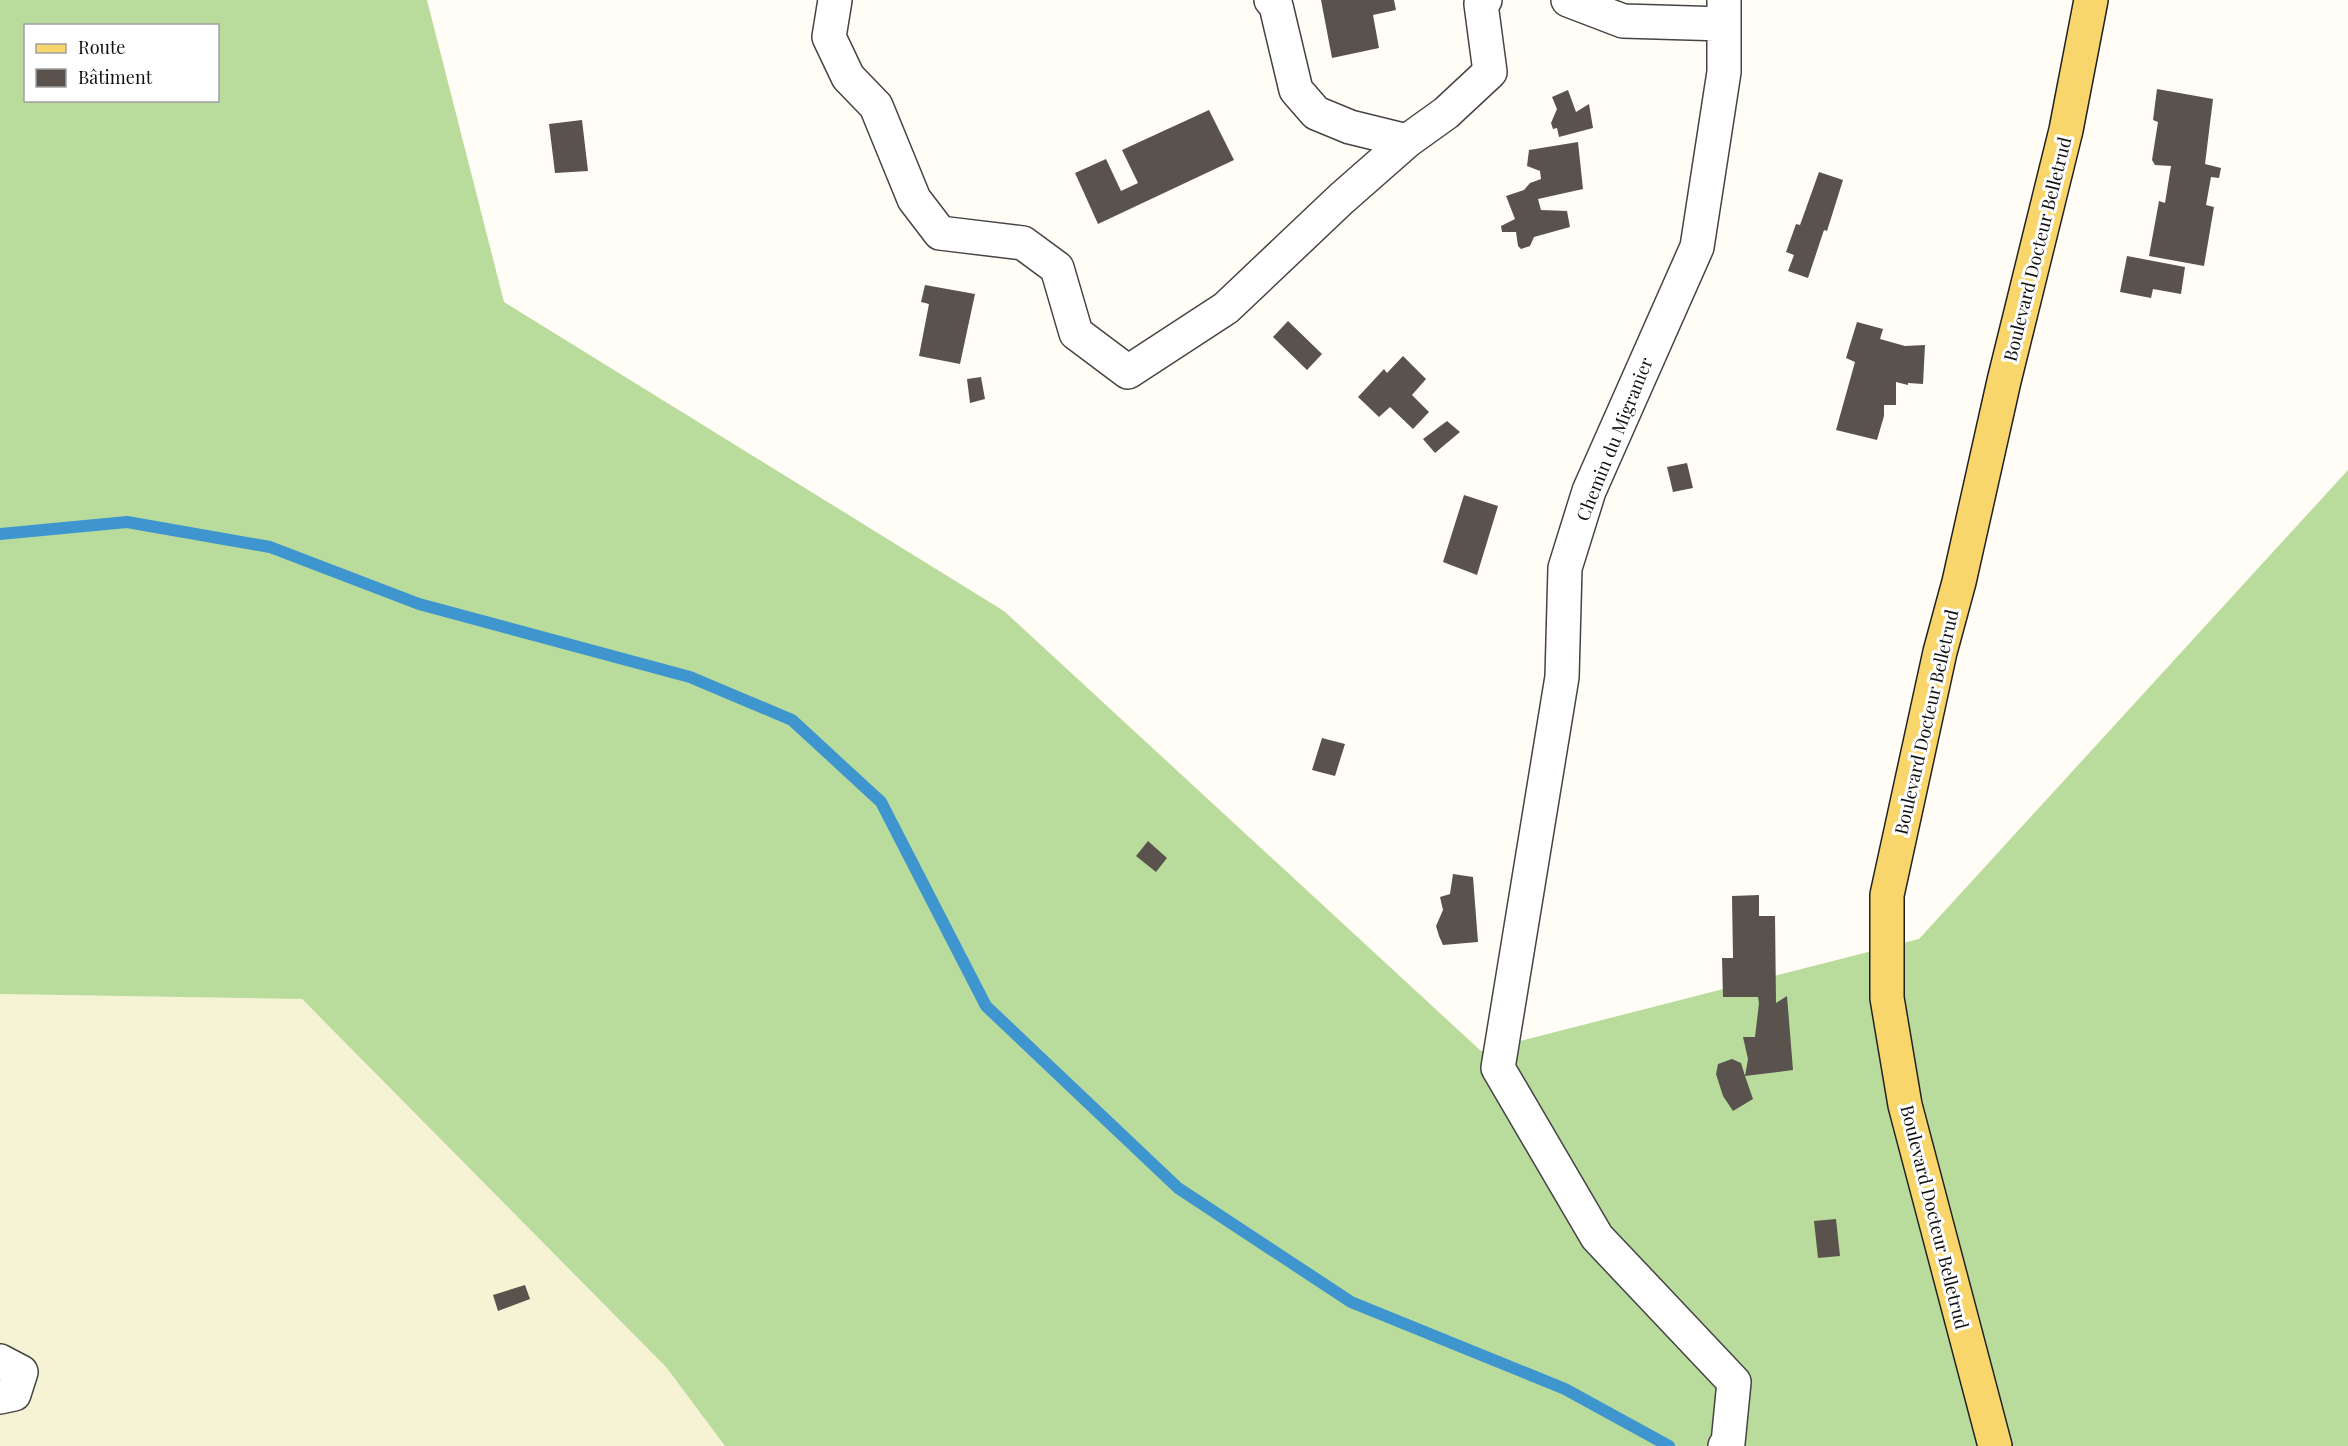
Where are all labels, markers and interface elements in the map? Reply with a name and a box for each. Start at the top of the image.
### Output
legend [24,24,219,102]
text: Route [78,35,125,59]
text: Bâtiment [78,65,153,89]
street label: Boulevard Docteur Belletrud [1997,134,2077,364]
street label: Chemin du Migranier [1570,354,1658,524]
street label: Boulevard Docteur Belletrud [1888,607,1964,837]
street label: Boulevard Docteur Belletrud [1895,1102,1975,1332]

